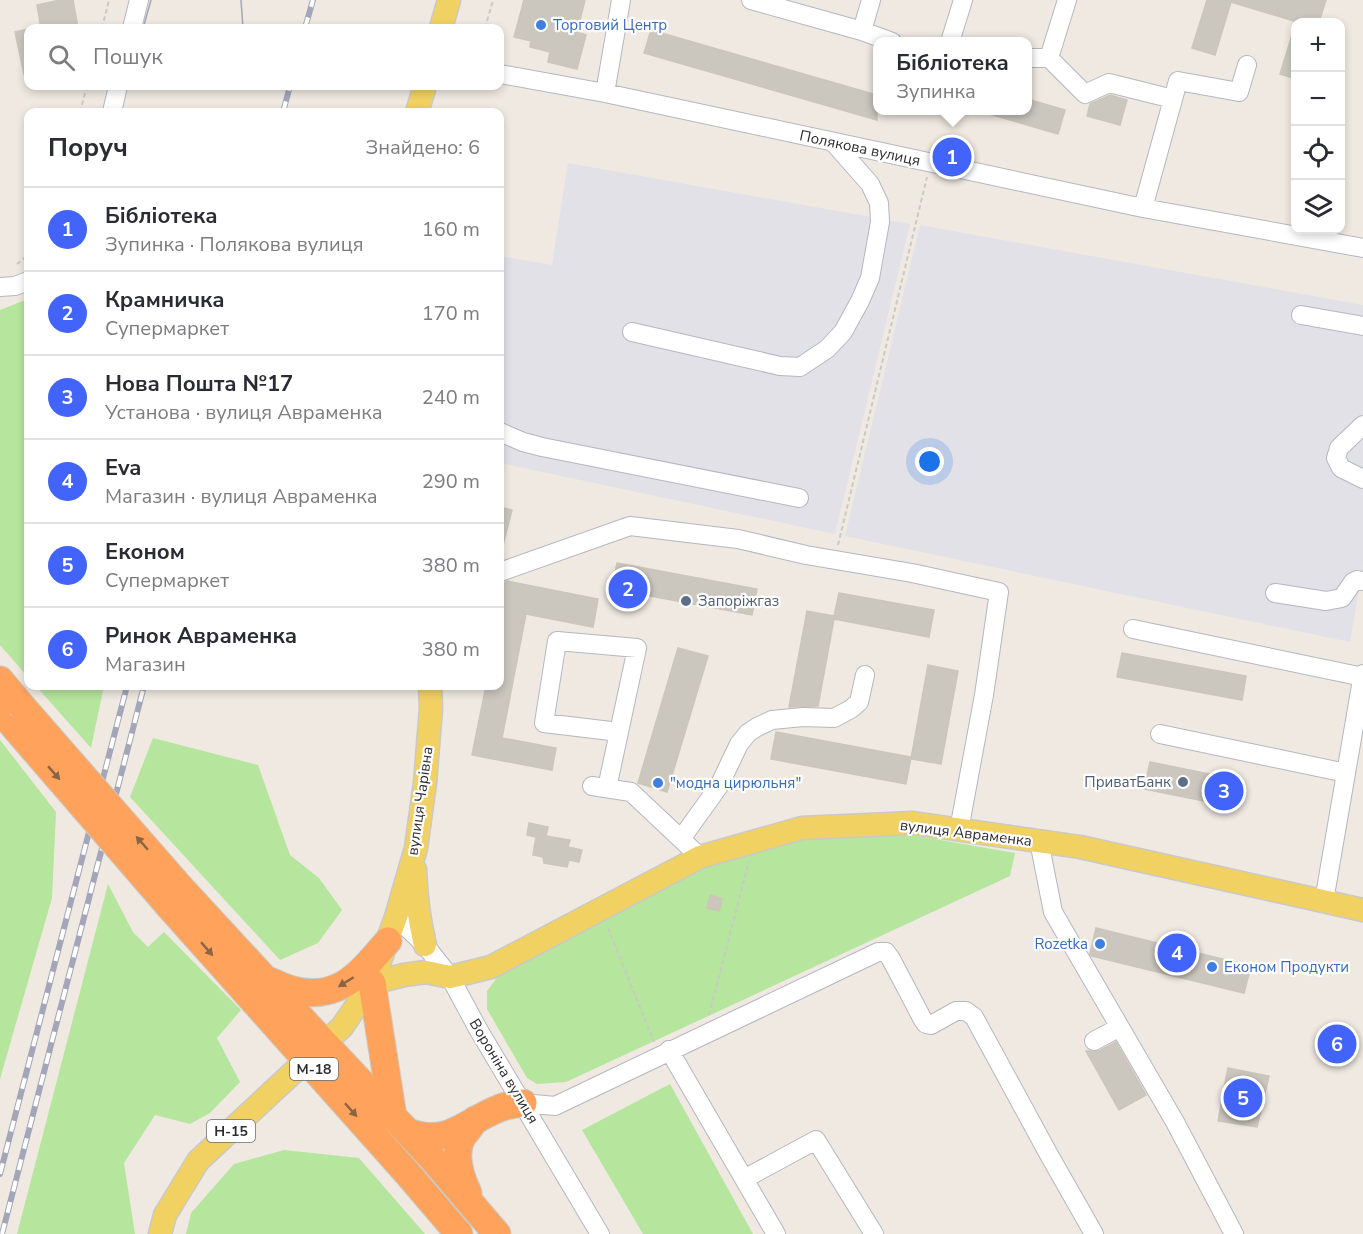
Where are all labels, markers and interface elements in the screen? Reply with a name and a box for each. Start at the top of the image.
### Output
place label: Торговий Центр [553,15,667,35]
marker: Торговий Центр [534,18,548,32]
map controls [1291,18,1345,234]
button: + [1291,18,1345,72]
search box [24,24,504,90]
popup [873,37,1032,115]
icon: search [45,41,78,74]
text: Пошук [93,42,163,72]
text: Бібліотека [896,48,1009,78]
button: − [1291,72,1345,126]
text: Зупинка [896,78,976,105]
street label: Полякова вулиця [798,125,922,171]
button: locate [1291,126,1345,180]
text: Поруч [48,130,128,165]
text: Знайдено: 6 [366,134,480,161]
pin: 1 [932,134,972,180]
button: layers [1291,180,1345,234]
text: Бібліотека [105,201,218,231]
text: 1 [62,216,74,243]
text: 160 m [422,216,480,243]
text: Зупинка · Полякова вулиця [105,231,363,258]
text: Крамничка [105,285,225,315]
text: 2 [62,300,74,327]
text: 170 m [422,300,480,327]
text: Супермаркет [105,315,229,342]
text: Нова Пошта №17 [105,369,293,399]
text: 3 [62,384,74,411]
text: 240 m [422,384,480,411]
text: Установа · вулиця Авраменка [105,399,382,426]
your location [915,447,944,476]
text: Eva [105,453,141,483]
text: 4 [62,468,74,495]
text: 290 m [422,468,480,495]
text: Магазин · вулиця Авраменка [105,483,378,510]
text: Економ [105,537,185,567]
text: 5 [62,552,74,579]
text: 380 m [422,552,480,579]
pin: 2 [608,566,648,612]
text: Супермаркет [105,567,229,594]
place label: Запоріжгаз [698,591,779,611]
marker: Запоріжгаз [679,594,693,608]
text: Ринок Авраменка [105,621,297,651]
text: 6 [62,636,74,663]
text: 380 m [422,636,480,663]
text: Магазин [105,651,186,678]
street label: вулиця Чарівна [402,745,438,857]
one-way arrow [47,766,61,781]
pin: 3 [1204,768,1244,814]
place label: ПриватБанк [1084,772,1171,792]
place label: "модна цирюльня" [670,773,801,793]
marker: ПриватБанк [1176,775,1190,789]
marker: "модна цирюльня" [651,776,665,790]
street label: вулиця Авраменка [899,815,1033,851]
one-way arrow [136,836,149,851]
pin: 4 [1158,930,1196,976]
place label: Rozetka [1034,934,1088,954]
marker: Rozetka [1093,937,1107,951]
one-way arrow [200,941,213,956]
place label: Економ Продукти [1224,957,1349,977]
marker: Економ Продукти [1205,960,1219,974]
one-way arrow [338,976,355,987]
street label: Вороніна вулиця [465,1015,543,1127]
pin: 6 [1318,1022,1356,1066]
road number: М-18 [290,1058,338,1080]
pin: 5 [1224,1076,1262,1120]
one-way arrow [344,1102,357,1117]
road number: Н-15 [207,1120,255,1142]

